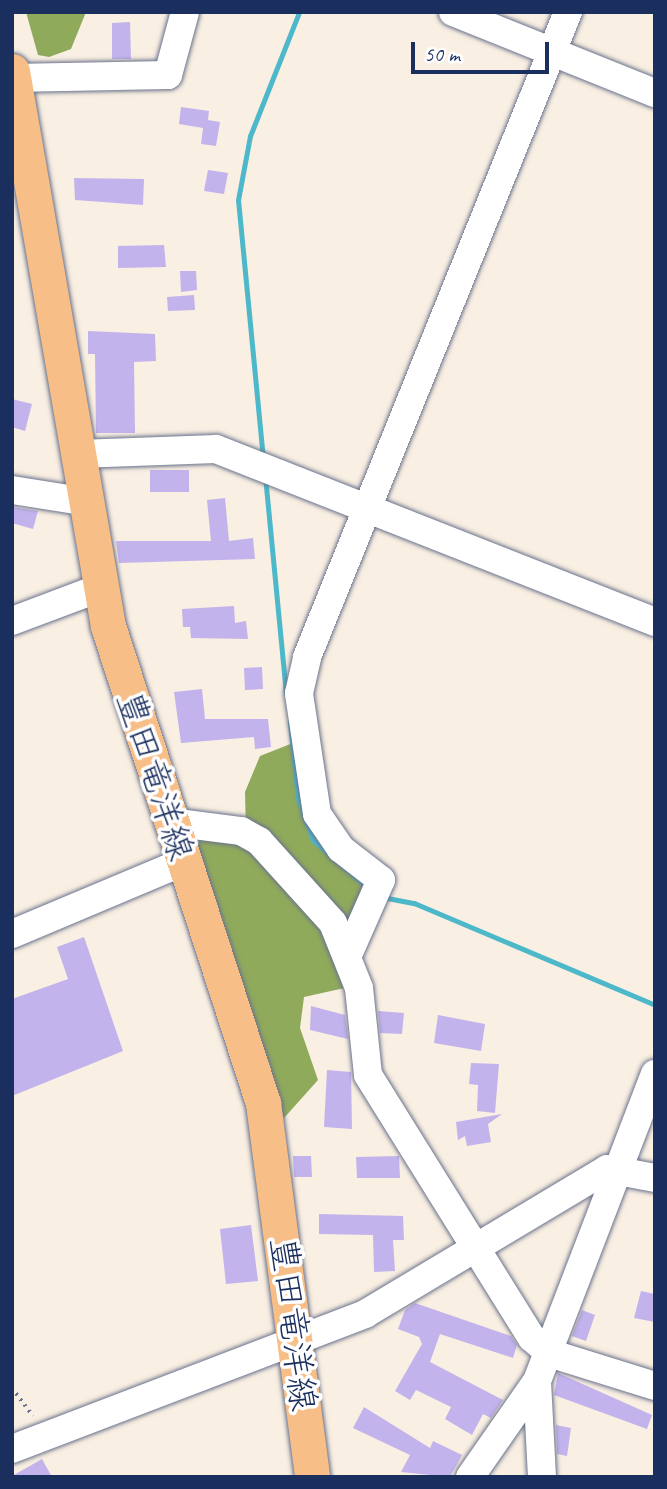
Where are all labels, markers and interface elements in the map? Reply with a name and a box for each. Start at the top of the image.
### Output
scale bar [415,28,553,72]
text: 50 m [424,41,460,67]
street label: 豊田竜洋線 [108,686,202,866]
street label: 豊田竜洋線 [261,1235,325,1413]

